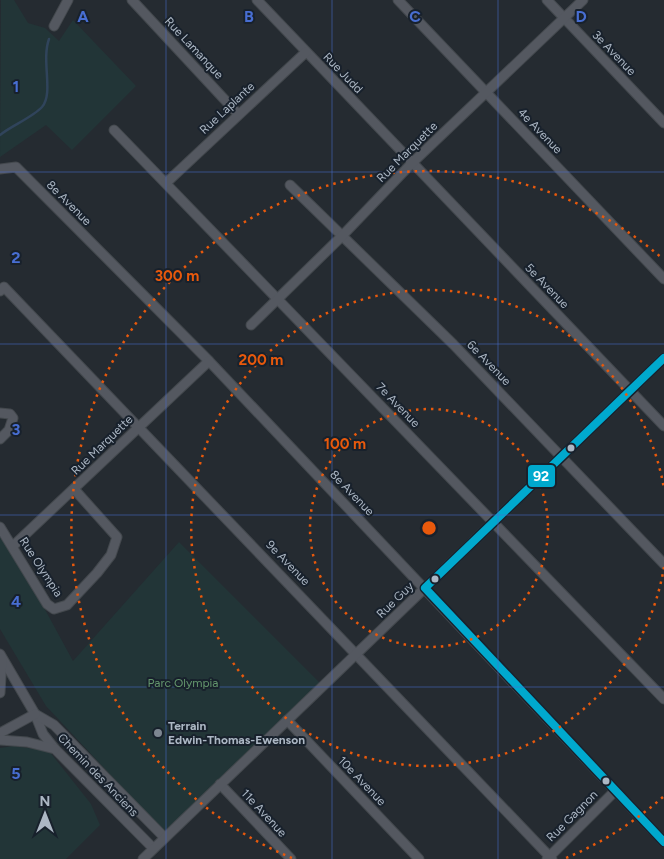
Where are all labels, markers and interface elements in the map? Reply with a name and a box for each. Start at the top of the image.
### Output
text: A [77,7,89,26]
text: B [244,7,254,26]
text: C [409,7,421,26]
text: D [575,7,587,26]
street label: Rue Lamanque [162,14,226,82]
street label: 3e Avenue [589,28,639,79]
street label: Rue Judd [320,50,366,96]
text: 1 [13,77,19,96]
street label: Rue Laplante [197,79,258,137]
street label: 4e Avenue [515,105,565,157]
street label: Rue Marquette [374,119,440,185]
street label: 8e Avenue [44,178,95,229]
text: 2 [11,248,21,267]
street label: 5e Avenue [522,261,572,312]
text: 300 m [155,267,199,285]
street label: 6e Avenue [464,338,514,389]
text: 200 m [239,351,283,369]
street label: 7e Avenue [373,380,423,431]
street label: Rue Marquette [68,412,136,478]
text: 3 [12,420,21,439]
text: 100 m [324,435,366,453]
unlabelled marker [566,443,576,453]
line badge: 92 [527,464,556,488]
street label: 8e Avenue [327,467,377,519]
text: 92 [533,468,549,485]
centre of rings [420,519,438,537]
street label: Rue Olympia [17,535,65,599]
street label: 9e Avenue [263,538,313,589]
unlabelled marker [430,574,440,584]
street label: Rue Guy [374,579,417,621]
text: 4 [11,592,21,611]
park label: Parc Olympia [148,676,218,690]
place label: Terrain Edwin-Thomas-Ewenson [168,719,305,747]
marker: Terrain Edwin-Thomas-Ewenson [152,727,164,739]
street label: Chemin des Anciens [55,731,141,820]
street label: 10e Avenue [335,754,389,809]
text: 5 [11,764,21,783]
unlabelled marker [601,776,611,786]
street label: 11e Avenue [238,786,290,840]
street label: Rue Gagnon [544,787,601,844]
north arrow [20,789,70,839]
text: N [40,793,50,810]

